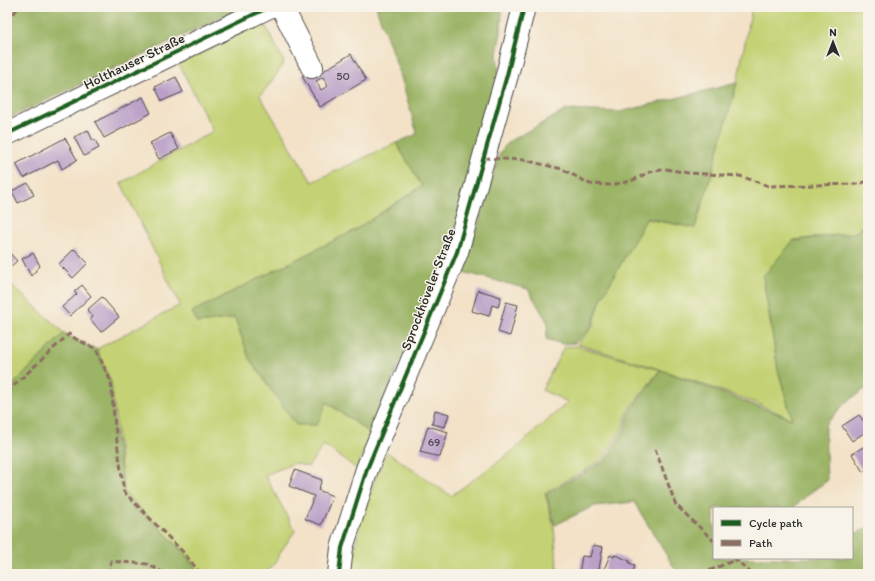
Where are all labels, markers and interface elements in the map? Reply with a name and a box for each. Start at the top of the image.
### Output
north arrow [813,22,853,62]
text: N [829,26,837,39]
street label: Holthauser Straße [81,29,188,93]
house number: 50 [336,69,350,83]
street label: Sprockhöveler Straße [397,225,460,353]
house number: 69 [428,435,440,449]
legend [713,507,853,559]
text: Cycle path [749,516,803,530]
text: Path [749,536,772,550]

